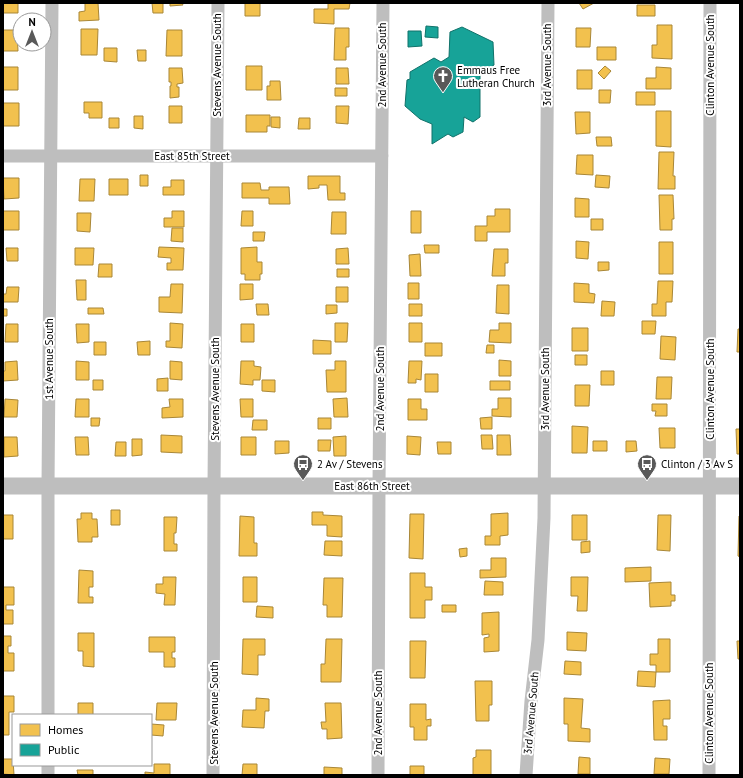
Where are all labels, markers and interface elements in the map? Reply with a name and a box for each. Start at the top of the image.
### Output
north arrow [12,12,52,52]
street label: Stevens Avenue South [210,13,224,117]
street label: Clinton Avenue South [703,14,717,116]
text: N [28,15,36,29]
street label: 2nd Avenue South [375,22,389,108]
street label: 3rd Avenue South [540,24,554,106]
place label: Emmaus Free Lutheran Church [457,63,535,90]
church icon: Emmaus Free Lutheran Church [432,65,454,93]
street label: East 85th Street [154,149,230,163]
street label: 1st Avenue South [42,318,56,400]
street label: Stevens Avenue South [208,337,222,441]
street label: Clinton Avenue South [703,338,717,440]
street label: 2nd Avenue South [373,346,387,432]
street label: 3rd Avenue South [538,348,552,430]
bus stop icon: 2 Av / Stevens [292,453,314,481]
bus stop icon: Clinton / 3 Av S [636,453,658,481]
place label: 2 Av / Stevens [317,457,383,471]
place label: Clinton / 3 Av S [661,457,733,471]
street label: East 86th Street [334,479,410,493]
street label: Stevens Avenue South [207,661,221,765]
street label: Clinton Avenue South [702,662,716,764]
street label: 2nd Avenue South [371,670,385,756]
street label: 3rd Avenue South [520,671,542,755]
legend [12,714,152,766]
text: Homes [48,722,83,737]
text: Public [48,742,80,757]

